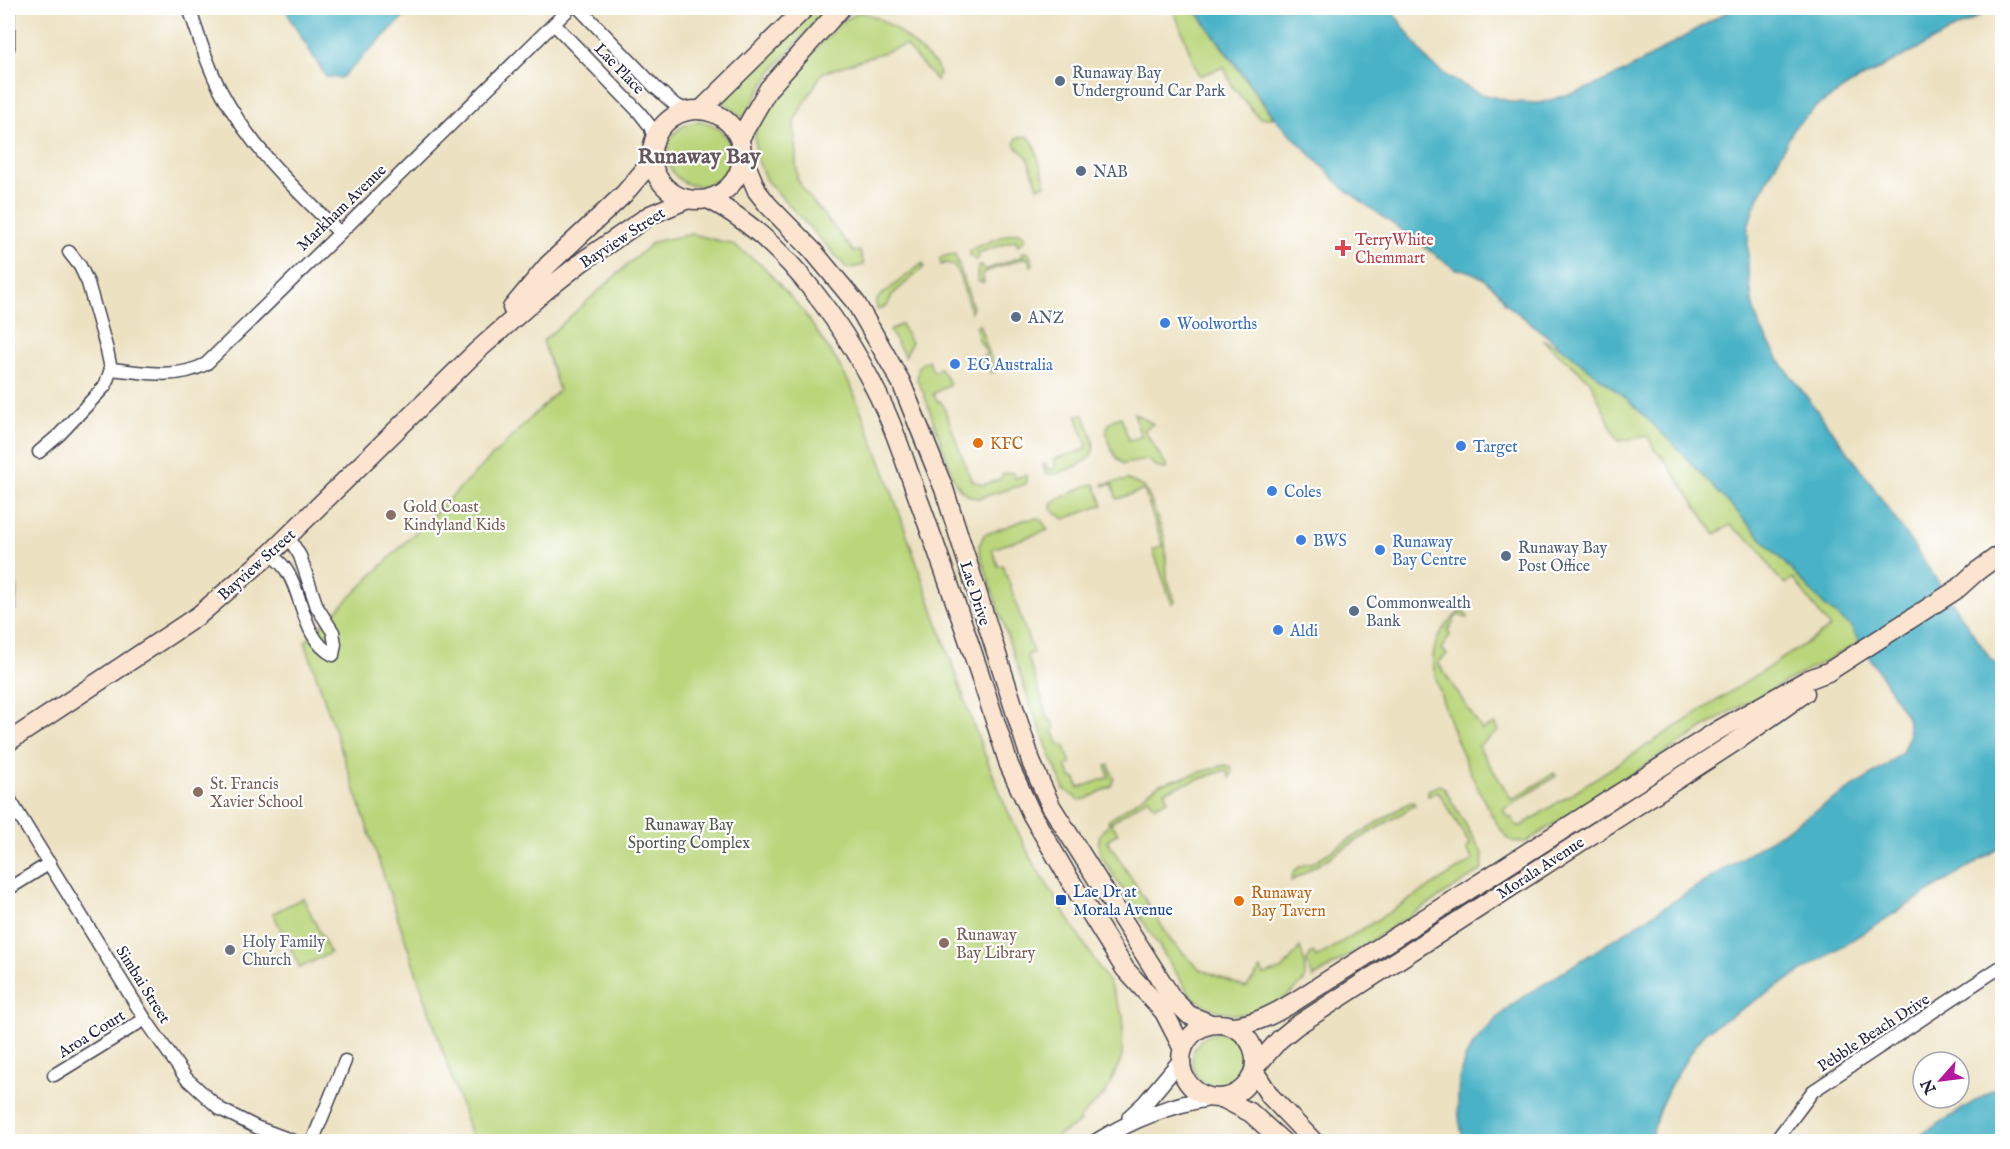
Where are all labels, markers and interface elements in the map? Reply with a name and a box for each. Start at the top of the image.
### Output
street label: Lae Place [589,39,648,99]
place label: Runaway Bay Underground Car Park [1072,64,1226,102]
marker: Runaway Bay Underground Car Park [1053,74,1067,88]
district label: Runaway Bay [637,143,762,171]
street label: Markham Avenue [294,161,391,256]
place label: NAB [1093,163,1128,183]
marker: NAB [1074,164,1088,178]
street label: Bayview Street [577,203,670,274]
place label: TerryWhite Chemmart [1355,231,1434,269]
marker: TerryWhite Chemmart [1336,241,1350,255]
place label: ANZ [1027,309,1064,329]
marker: ANZ [1009,310,1023,324]
place label: Woolworths [1177,315,1258,335]
marker: Woolworths [1158,316,1172,330]
place label: EG Australia [967,356,1053,376]
marker: EG Australia [948,357,962,371]
place label: KFC [990,435,1023,455]
marker: KFC [971,436,985,450]
place label: Target [1473,438,1518,458]
marker: Target [1454,439,1468,453]
place label: Coles [1284,483,1322,503]
marker: Coles [1265,484,1279,498]
place label: Gold Coast Kindyland Kids [403,498,506,536]
marker: Gold Coast Kindyland Kids [384,508,398,522]
street label: Bayview Street [214,525,301,606]
place label: BWS [1313,532,1347,552]
marker: BWS [1294,533,1308,547]
place label: Runaway Bay Centre [1392,533,1467,571]
place label: Runaway Bay Post Office [1518,539,1608,577]
marker: Runaway Bay Centre [1373,543,1387,557]
marker: Runaway Bay Post Office [1499,549,1513,563]
street label: Lae Drive [954,559,994,628]
place label: Commonwealth Bank [1366,594,1471,632]
marker: Commonwealth Bank [1347,604,1361,618]
place label: Aldi [1289,622,1318,642]
marker: Aldi [1271,623,1285,637]
place label: St. Francis Xavier School [210,775,303,813]
marker: St. Francis Xavier School [191,785,205,799]
park label: Runaway Bay Sporting Complex [628,816,750,854]
street label: Morala Avenue [1494,833,1588,904]
place label: Lae Dr at Morala Avenue [1073,883,1173,921]
place label: Runaway Bay Tavern [1251,884,1326,922]
marker: Lae Dr at Morala Avenue [1054,893,1068,907]
marker: Runaway Bay Tavern [1232,894,1246,908]
place label: Runaway Bay Library [956,926,1035,964]
place label: Holy Family Church [242,933,325,971]
marker: Runaway Bay Library [937,936,951,950]
street label: Simbai Street [111,943,174,1028]
marker: Holy Family Church [223,943,237,957]
street label: Pebble Beach Drive [1814,990,1934,1077]
street label: Aroa Court [54,1006,130,1064]
north arrow [1911,1050,1971,1110]
text: N [1917,1075,1942,1098]

